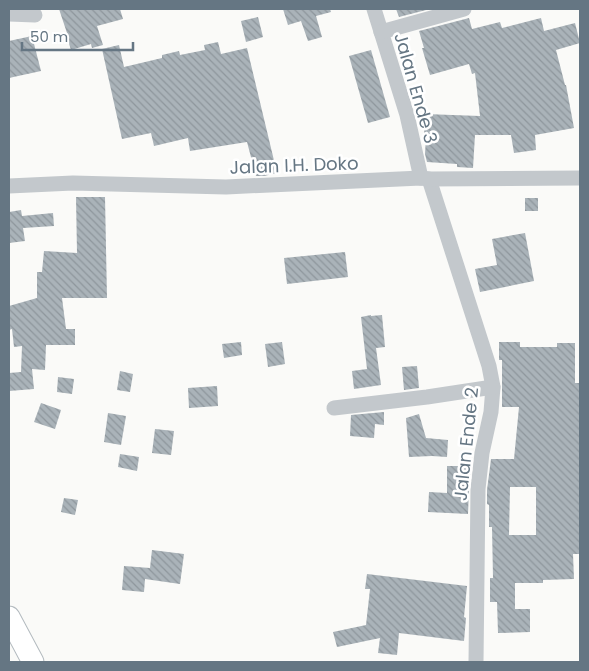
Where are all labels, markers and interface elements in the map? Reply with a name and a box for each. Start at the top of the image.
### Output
scale bar [22,20,134,52]
text: 50 m [30,26,68,47]
street label: Jalan Ende 3 [388,30,444,146]
street label: Jalan I.H. Doko [229,150,359,180]
street label: Jalan Ende 2 [448,386,484,502]

